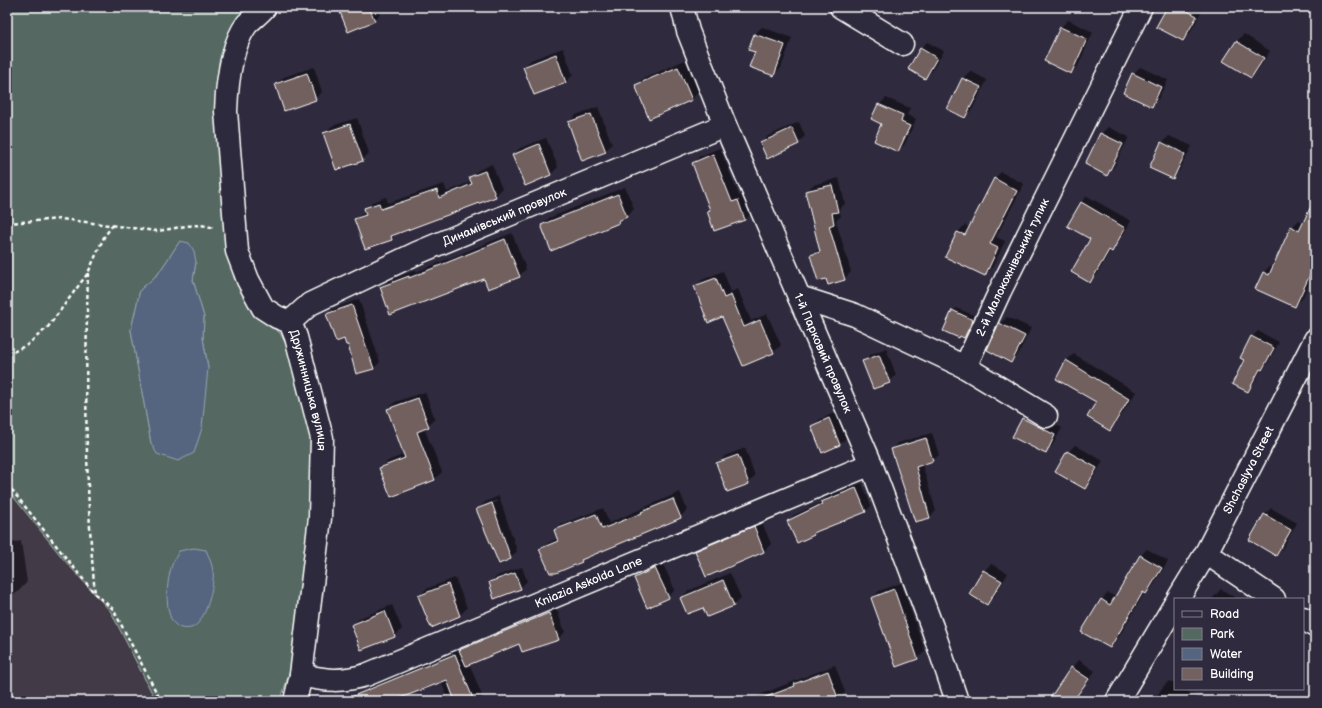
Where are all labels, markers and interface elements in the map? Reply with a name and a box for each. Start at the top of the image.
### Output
street label: Динамівський провулок [440,184,569,249]
street label: 2-й Малокохнівський тупик [973,195,1053,339]
street label: 1-й Парковий провулок [791,291,856,416]
street label: Дружинницька вулиця [286,327,330,451]
street label: Shchaslyva Street [1220,423,1277,516]
street label: Kniazia Askolda Lane [533,553,644,611]
legend [1174,598,1304,690]
text: Road [1210,607,1239,622]
text: Park [1210,627,1234,642]
text: Water [1210,647,1242,662]
text: Building [1210,667,1254,682]

